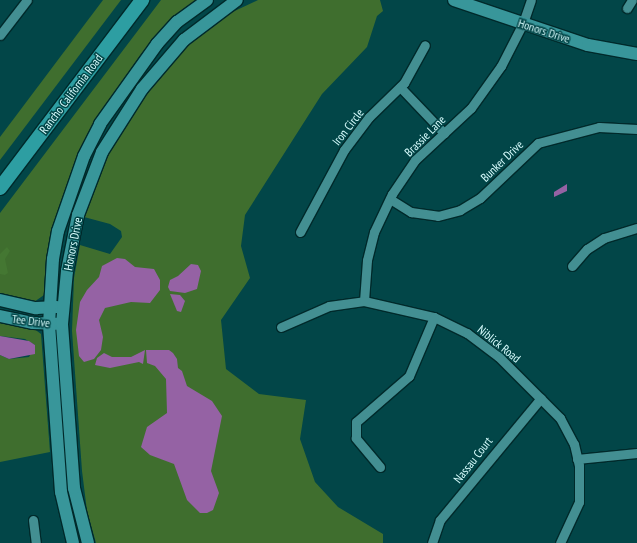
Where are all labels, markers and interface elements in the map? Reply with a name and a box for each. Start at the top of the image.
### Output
street label: Honors Drive [516,16,572,46]
street label: Rancho California Road [36,51,106,137]
street label: Iron Circle [329,106,367,148]
street label: Brassie Lane [402,113,448,159]
street label: Bunker Drive [478,137,526,185]
street label: Honors Drive [61,216,85,272]
street label: Tee Drive [11,312,51,330]
street label: Niblick Road [474,322,524,366]
street label: Nassau Court [451,434,495,486]

